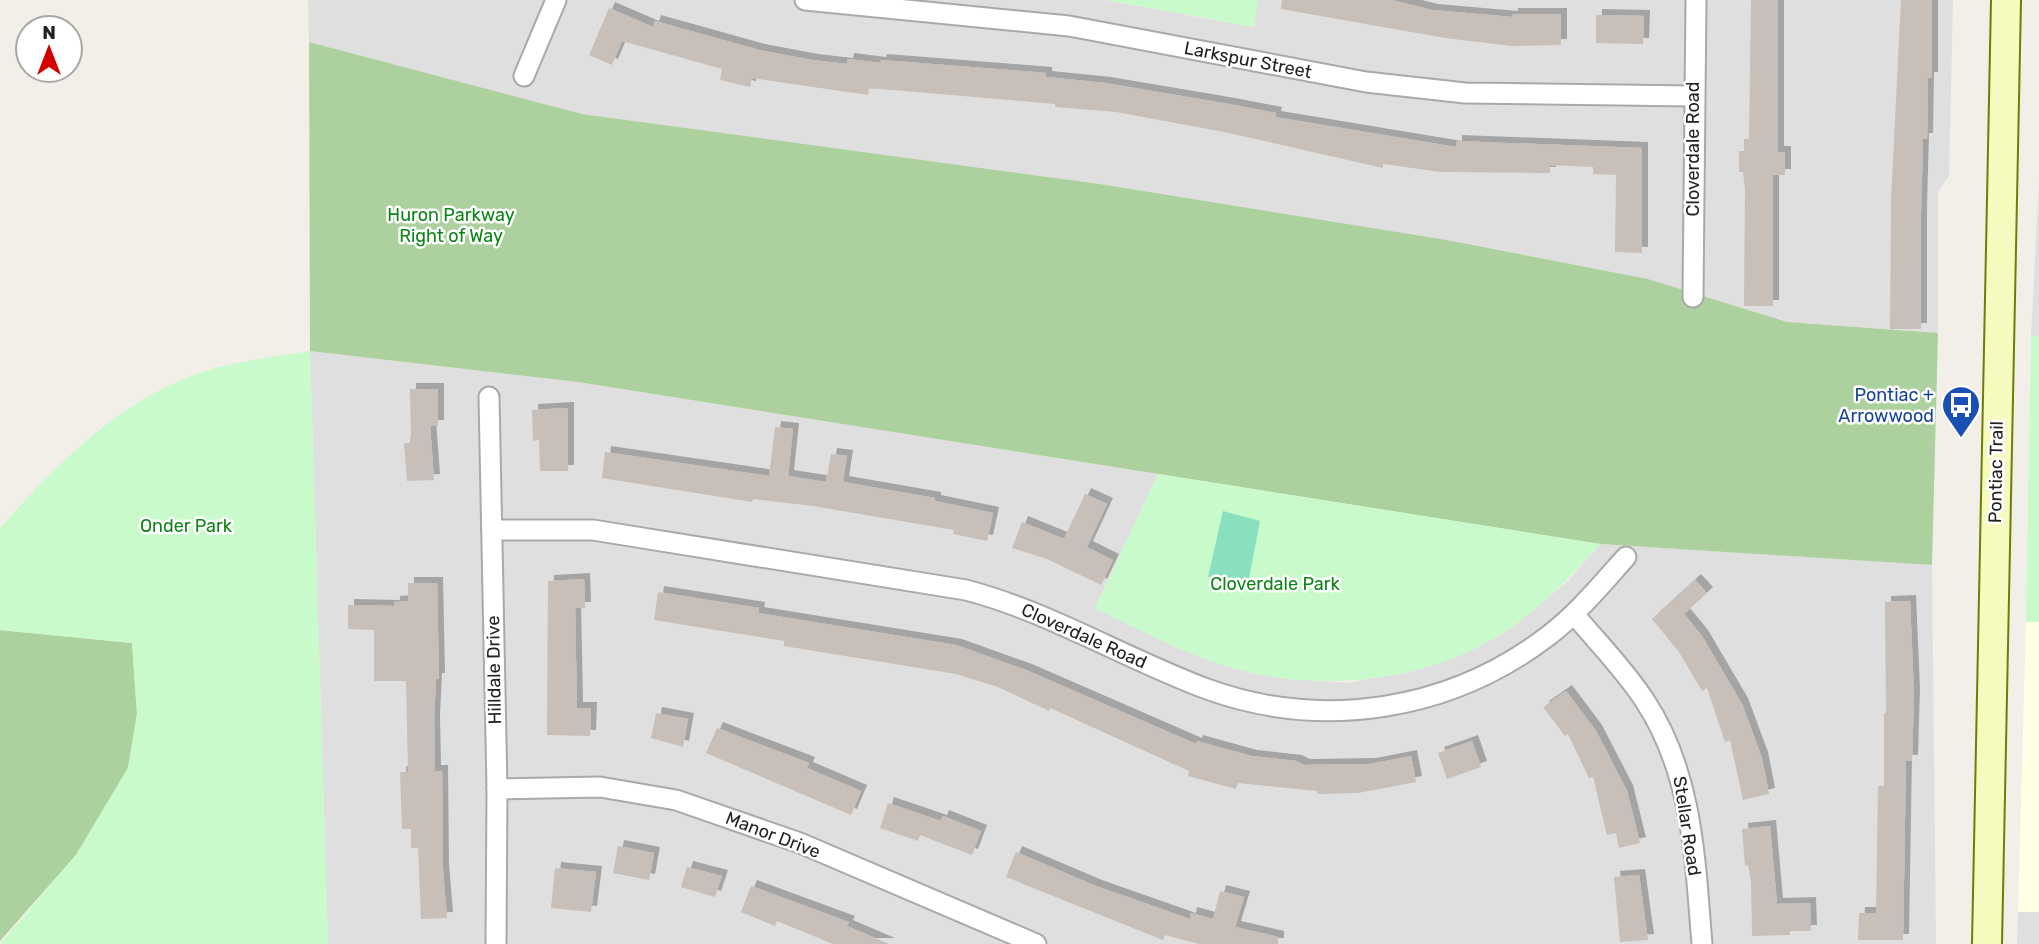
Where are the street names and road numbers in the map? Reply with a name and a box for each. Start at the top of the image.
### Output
street label: Larkspur Street [1182,37,1314,83]
street label: Cloverdale Road [1682,82,1704,216]
street label: Pontiac Trail [1984,421,2008,523]
street label: Cloverdale Road [1018,599,1150,673]
street label: Hilldale Drive [482,615,506,725]
street label: Stellar Road [1668,775,1706,877]
street label: Manor Drive [723,807,823,863]

